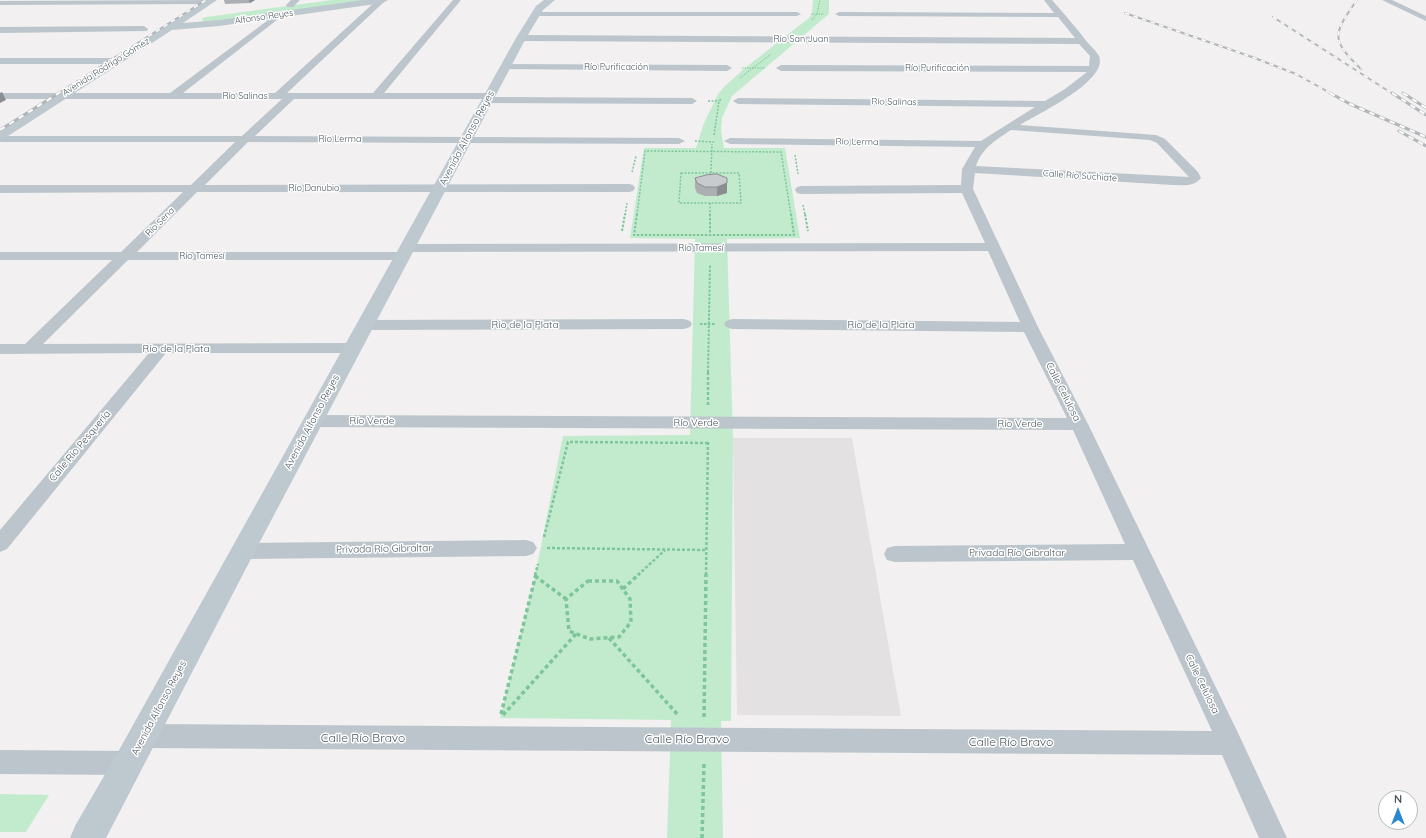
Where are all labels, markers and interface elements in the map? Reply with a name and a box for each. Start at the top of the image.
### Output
street label: Alfonso Reyes [234,8,294,26]
street label: Río San Juan [774,34,828,44]
street label: Avenida Rodrigo Gómez [60,36,152,98]
street label: Río Purificación [584,62,648,72]
street label: Río Purificación [905,63,969,73]
street label: Avenida Alfonso Reyes [437,89,497,187]
street label: Río Salinas [222,91,268,101]
street label: Río Salinas [871,96,917,108]
street label: Río Lerma [319,134,361,144]
street label: Río Lerma [835,136,879,148]
street label: Calle Río Suchiate [1043,168,1117,184]
street label: Río Danubio [289,183,339,193]
street label: Río Sena [143,205,177,239]
street label: Río Tamesí [678,243,724,253]
street label: Río Tamesí [179,251,225,261]
street label: Río de la Plata [492,319,558,331]
street label: Río de la Plata [848,319,914,331]
street label: Río de la Plata [143,343,209,355]
street label: Calle Celulosa [1043,360,1083,424]
street label: Avenida Alfonso Reyes [282,373,342,471]
street label: Calle Río Pesquería [47,408,113,484]
street label: Río Verde [349,415,395,427]
street label: Río Verde [673,417,719,429]
street label: Río Verde [997,418,1043,430]
street label: Privada Río Gibraltar [336,542,432,556]
street label: Privada Río Gibraltar [969,547,1065,559]
street label: Calle Celulosa [1182,652,1222,716]
street label: Avenida Alfonso Reyes [129,659,189,757]
street label: Calle Río Bravo [321,731,405,745]
street label: Calle Río Bravo [645,732,729,746]
street label: Calle Río Bravo [969,735,1053,749]
north arrow [1378,790,1418,830]
text: N [1394,792,1402,806]

